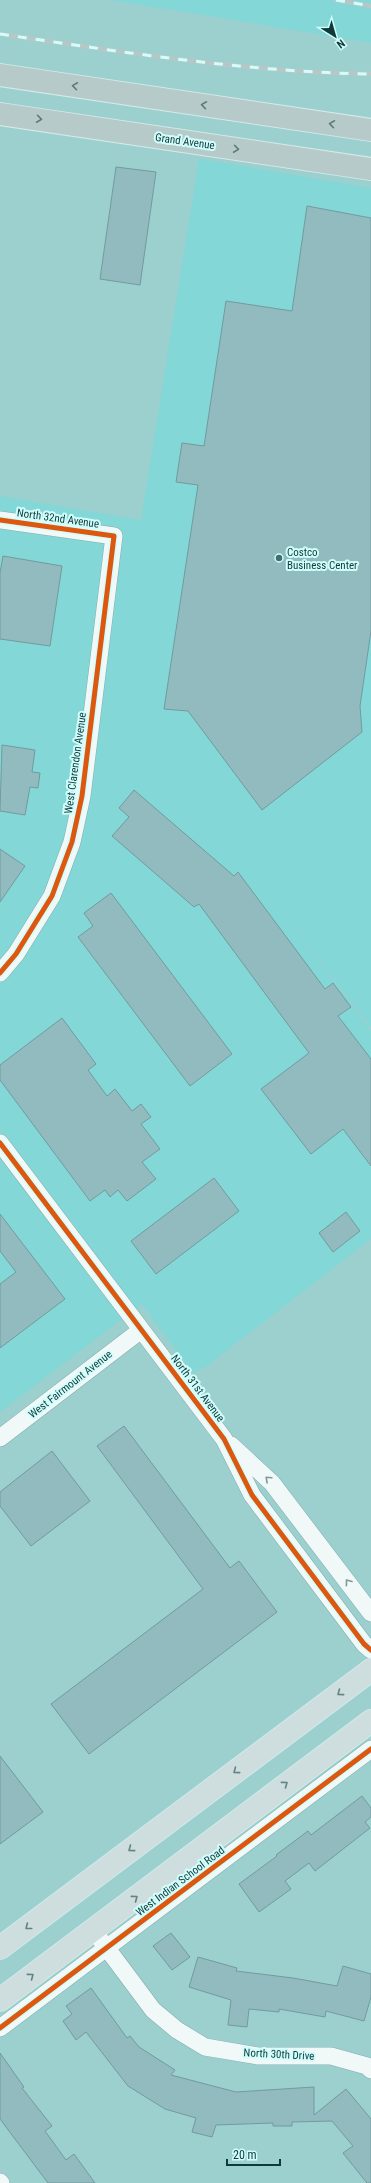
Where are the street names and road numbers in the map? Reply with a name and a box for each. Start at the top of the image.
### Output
street label: Grand Avenue [154,131,215,152]
street label: North 32nd Avenue [16,506,100,531]
street label: West Clarendon Avenue [62,711,89,815]
street label: West Fairmount Avenue [26,1348,115,1421]
street label: North 31st Avenue [168,1352,227,1424]
street label: West Indian School Road [133,1844,227,1919]
street label: North 30th Drive [243,2046,315,2063]

